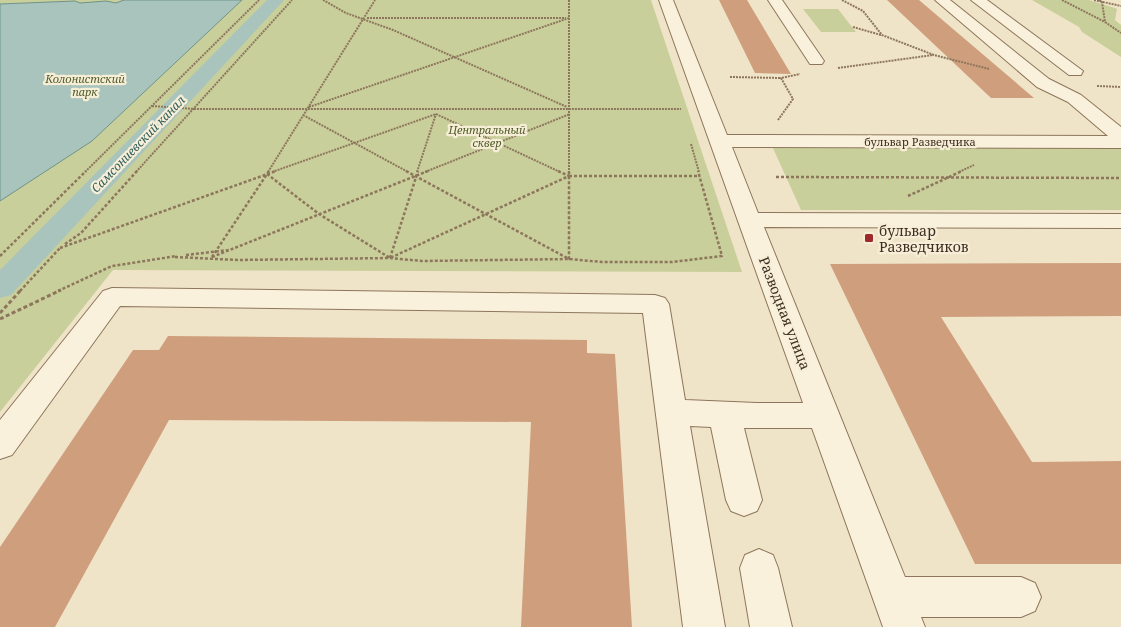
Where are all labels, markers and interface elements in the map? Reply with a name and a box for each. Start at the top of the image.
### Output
park label: Колонистский парк [44,71,125,99]
water label: Самсониевский канал [87,92,189,196]
park label: Центральный сквер [448,122,526,150]
street label: бульвар Разведчика [864,134,976,149]
place label: бульвар Разведчиков [879,221,969,256]
marker: бульвар Разведчиков [863,232,875,244]
street label: Разводная улица [755,254,815,372]

